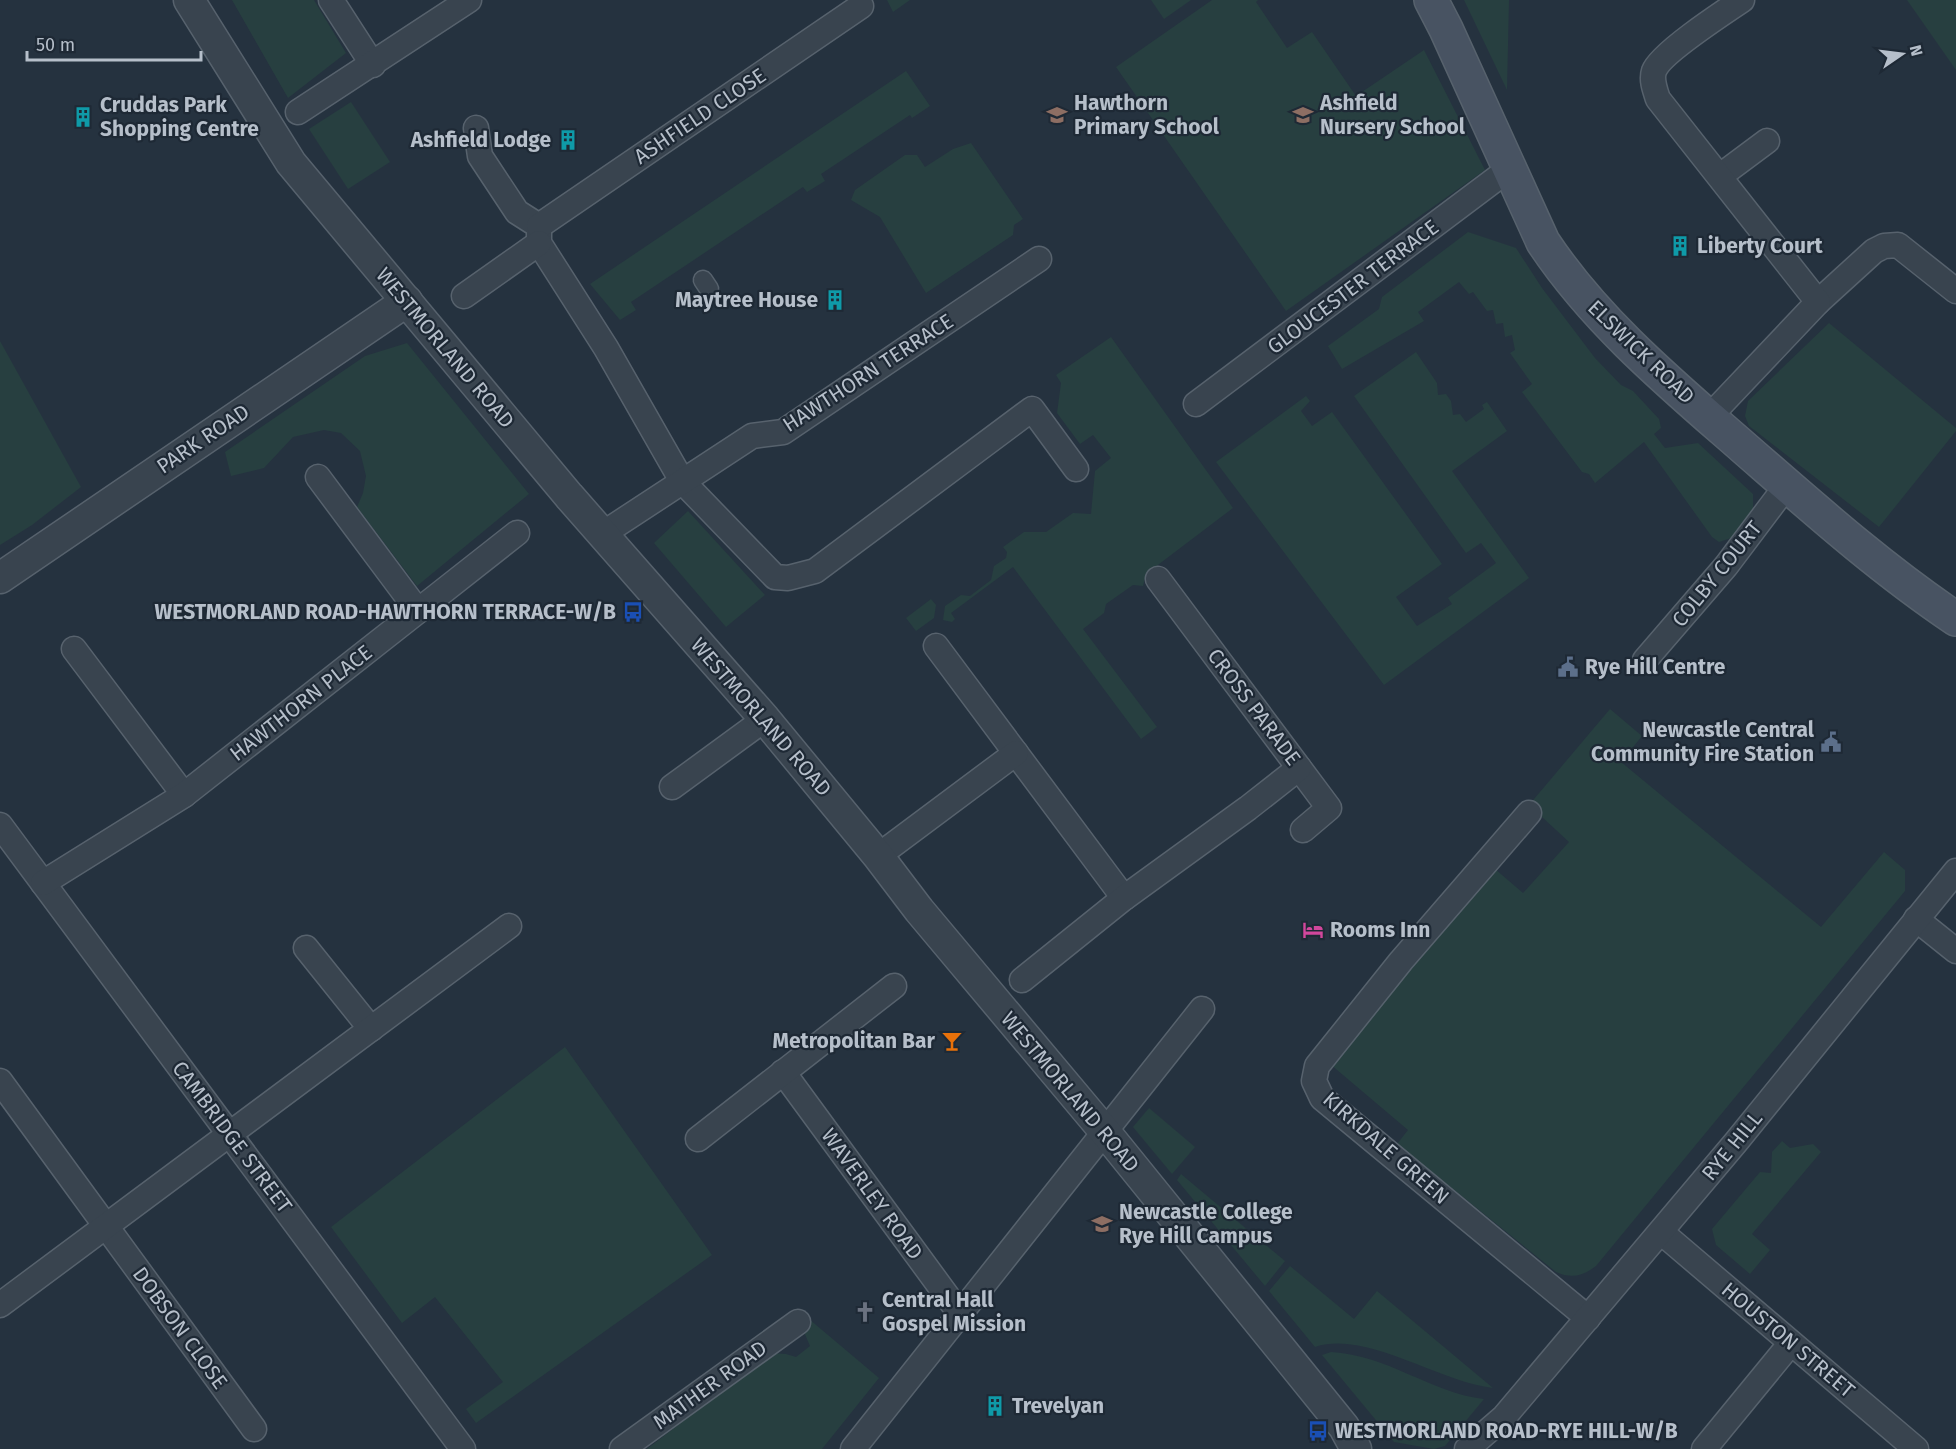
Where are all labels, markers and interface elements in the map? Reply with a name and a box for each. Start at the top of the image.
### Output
scale bar [27,24,201,62]
north arrow [1872,24,1932,84]
text: 50 m [36,34,75,56]
text: N [1906,43,1927,58]
street label: ASHFIELD CLOSE [629,62,771,170]
place label: Hawthorn Primary School [1074,90,1220,140]
place label: Ashfield Nursery School [1319,90,1466,140]
place label: Cruddas Park Shopping Centre [100,92,259,142]
school or university icon: Hawthorn Primary School [1045,103,1069,127]
school or university icon: Ashfield Nursery School [1291,103,1315,127]
building icon: Cruddas Park Shopping Centre [71,105,95,129]
place label: Ashfield Lodge [410,127,551,153]
building icon: Ashfield Lodge [556,128,580,152]
street label: GLOUCESTER TERRACE [1262,214,1444,360]
place label: Liberty Court [1697,233,1823,259]
building icon: Liberty Court [1668,234,1692,258]
street label: WESTMORLAND ROAD [370,262,520,434]
place label: Maytree House [675,287,818,313]
building icon: Maytree House [823,288,847,312]
street label: ELSWICK ROAD [1582,295,1700,409]
street label: HAWTHORN TERRACE [778,308,958,438]
street label: PARK ROAD [152,399,254,479]
street label: COLBY COURT [1666,516,1768,632]
place label: WESTMORLAND ROAD-HAWTHORN TERRACE-W/B [155,599,616,625]
bus stop icon: WESTMORLAND ROAD-HAWTHORN TERRACE-W/B [621,600,645,624]
street label: WESTMORLAND ROAD [685,632,837,802]
street label: HAWTHORN PLACE [225,639,377,767]
street label: CROSS PARADE [1202,643,1306,771]
place label: Rye Hill Centre [1585,654,1726,680]
public building icon: Rye Hill Centre [1556,655,1580,679]
place label: Newcastle Central Community Fire Station [1591,717,1815,767]
public building icon: Newcastle Central Community Fire Station [1819,730,1843,754]
place label: Rooms Inn [1330,917,1430,943]
hotel icon: Rooms Inn [1301,918,1325,942]
street label: WESTMORLAND ROAD [995,1006,1145,1178]
place label: Metropolitan Bar [772,1028,936,1054]
bar icon: Metropolitan Bar [940,1029,964,1053]
street label: CAMBRIDGE STREET [166,1056,298,1218]
street label: KIRKDALE GREEN [1317,1086,1455,1210]
street label: RYE HILL [1696,1106,1768,1186]
street label: WAVERLEY ROAD [816,1123,928,1265]
place label: Newcastle College Rye Hill Campus [1119,1199,1293,1249]
school or university icon: Newcastle College Rye Hill Campus [1090,1212,1114,1236]
street label: DOBSON CLOSE [127,1262,233,1394]
street label: HOUSTON STREET [1716,1277,1860,1403]
place label: Central Hall Gospel Mission [882,1287,1026,1337]
church icon: Central Hall Gospel Mission [853,1300,877,1324]
street label: MATHER ROAD [648,1335,772,1435]
place label: Trevelyan [1012,1393,1104,1419]
building icon: Trevelyan [983,1394,1007,1418]
place label: WESTMORLAND ROAD-RYE HILL-W/B [1335,1418,1678,1444]
bus stop icon: WESTMORLAND ROAD-RYE HILL-W/B [1306,1419,1330,1443]

